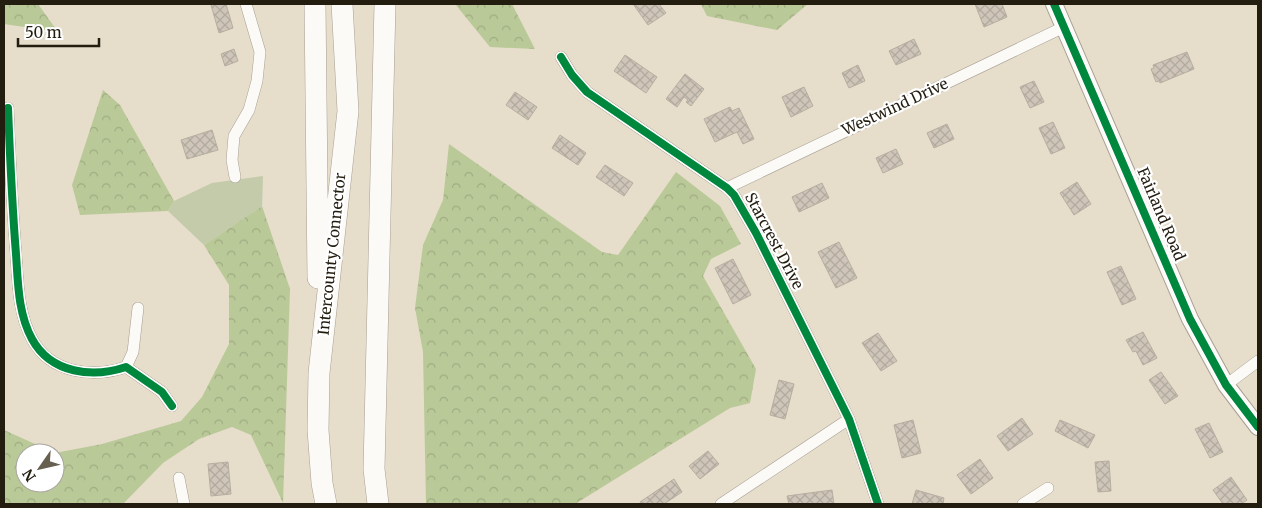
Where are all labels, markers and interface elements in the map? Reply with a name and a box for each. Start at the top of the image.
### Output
scale bar [18,15,99,47]
text: 50 m [25,23,62,42]
street label: Westwind Drive [838,74,951,140]
street label: Fairland Road [1133,164,1190,263]
street label: Intercounty Connector [314,172,350,336]
street label: Starcrest Drive [741,189,808,292]
north arrow [15,443,65,493]
text: N [19,466,40,485]

